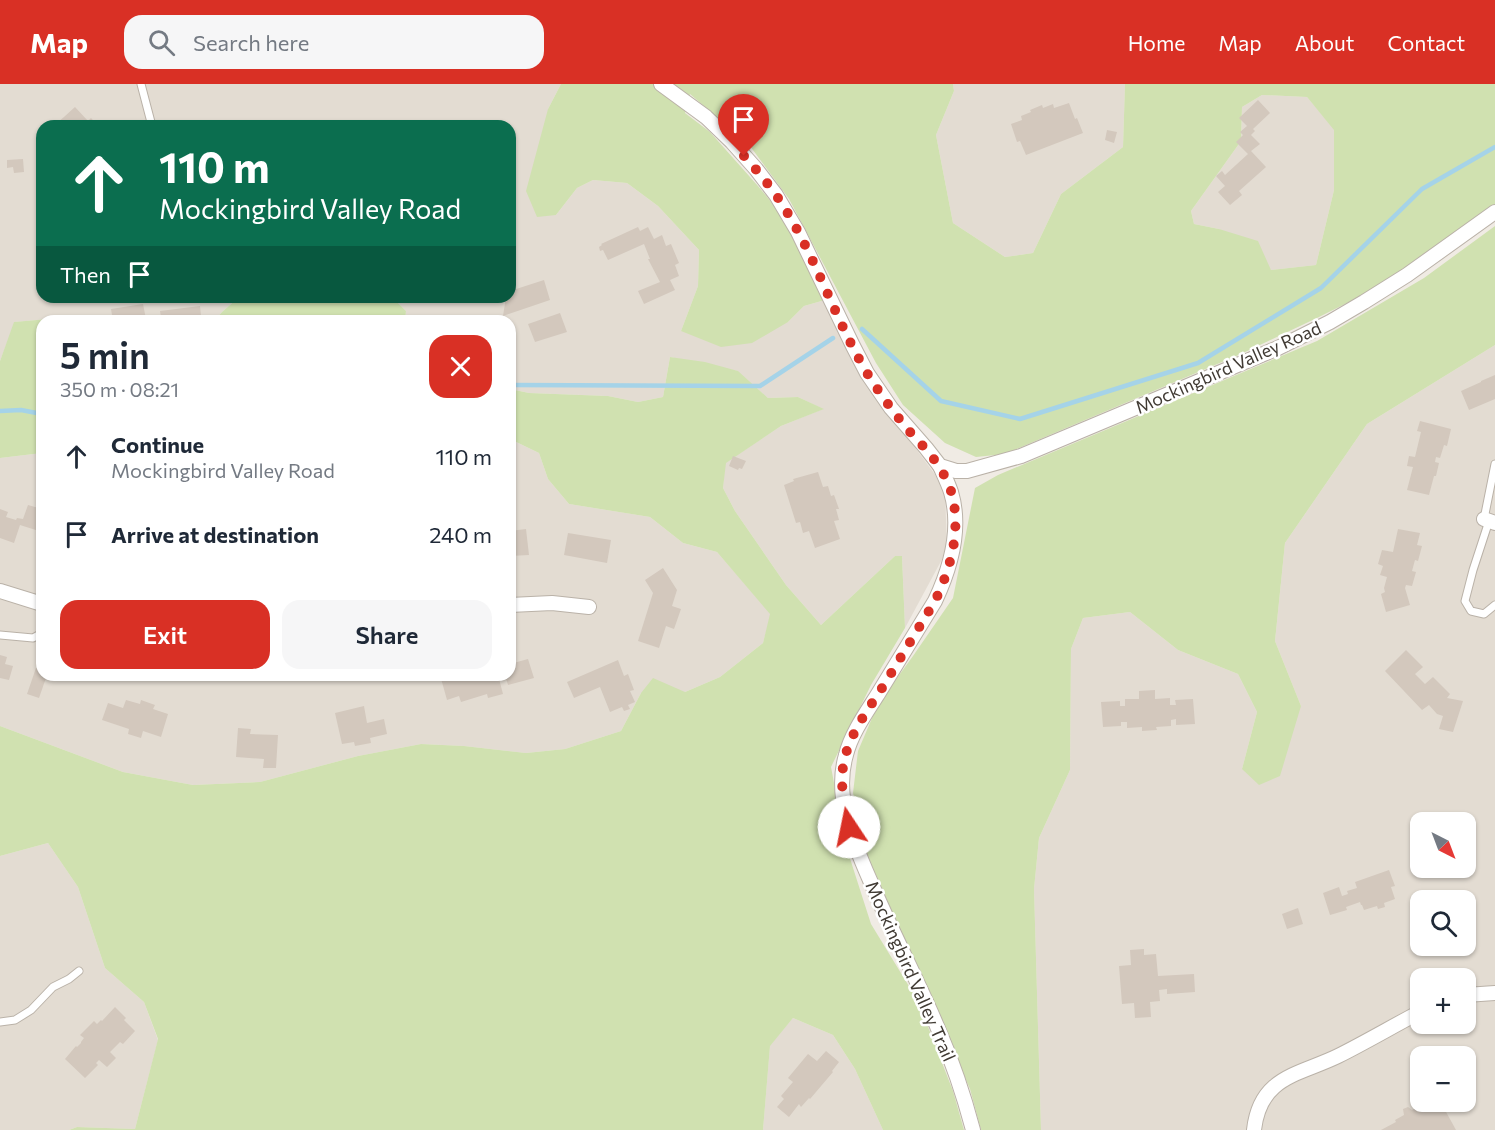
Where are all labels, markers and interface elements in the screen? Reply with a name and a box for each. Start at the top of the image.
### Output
search box [124,15,544,69]
text: Map [30,25,88,59]
icon: search [145,26,178,59]
text: Search here [193,29,309,56]
text: Home [1128,30,1185,55]
text: Map [1218,30,1262,55]
text: About [1295,30,1354,55]
text: Contact [1387,30,1465,55]
pin [718,94,769,156]
icon: arrive [727,103,760,136]
text: 110 m [159,140,270,192]
icon: ahead [60,144,138,222]
text: Mockingbird Valley Road [159,192,461,225]
icon: arrive [123,258,156,291]
text: Then [60,261,111,288]
street label: Mockingbird Valley Road [1132,316,1324,418]
text: 5 min [60,332,150,376]
button: close [429,335,492,398]
text: 350 m · 08:21 [60,377,179,401]
text: Continue [111,431,204,458]
icon: ahead [60,440,93,473]
text: 110 m [435,443,492,470]
text: Mockingbird Valley Road [111,458,335,482]
icon: arrive [60,518,93,551]
text: Arrive at destination [111,521,319,548]
text: 240 m [429,521,492,548]
button: Exit [60,600,270,669]
button: Share [282,600,492,669]
position arrow [817,795,881,859]
north arrow [1410,812,1476,878]
map controls [1410,812,1476,1112]
street label: Mockingbird Valley Trail [861,877,961,1065]
button: search [1410,890,1476,956]
button: + [1410,968,1476,1034]
button: − [1410,1046,1476,1112]

